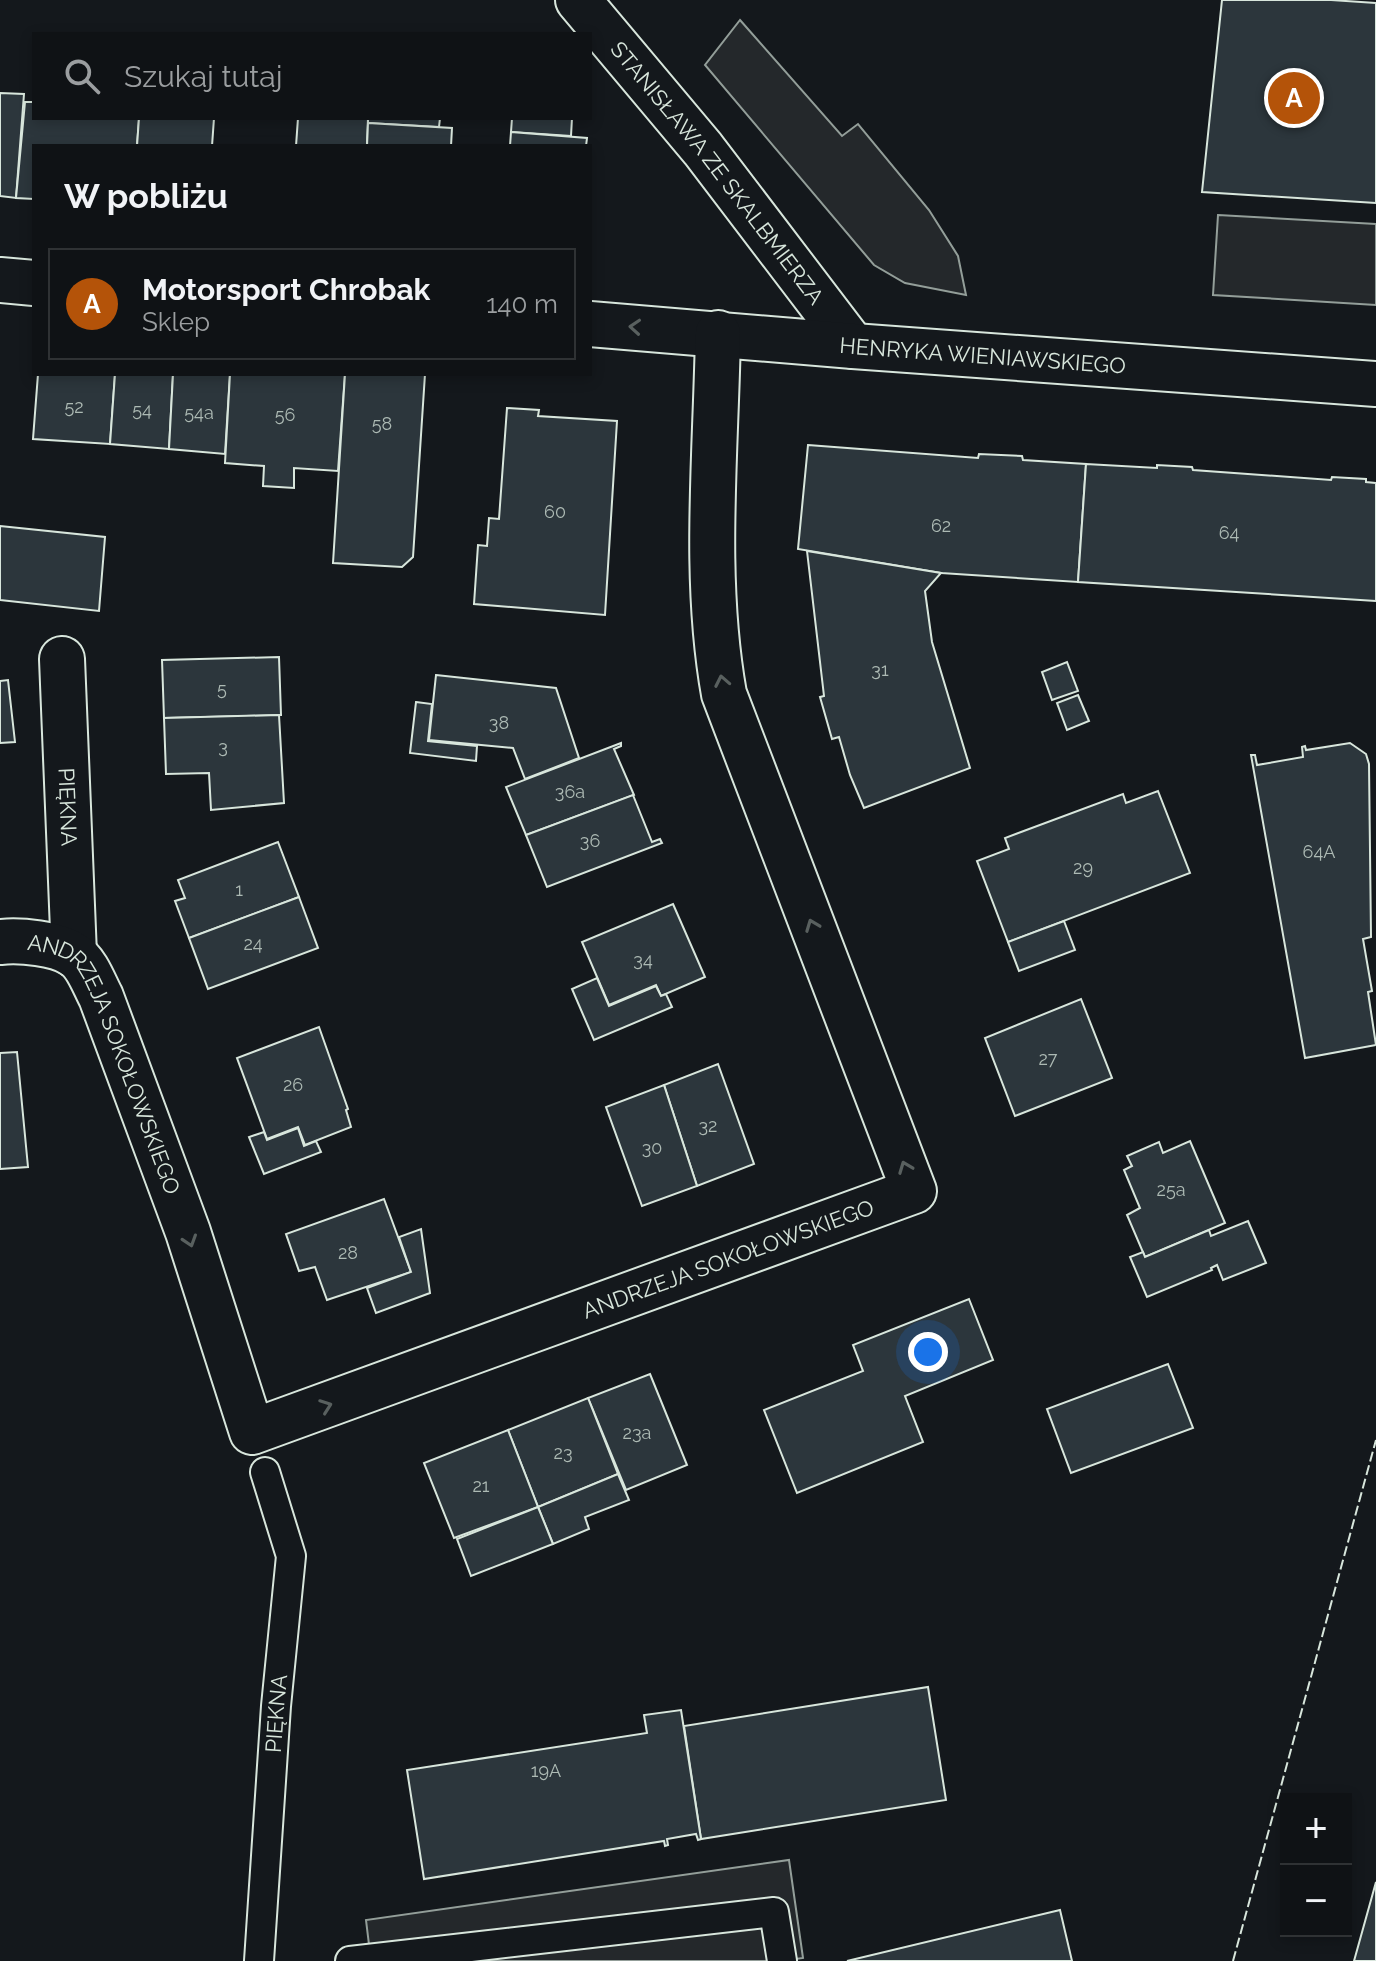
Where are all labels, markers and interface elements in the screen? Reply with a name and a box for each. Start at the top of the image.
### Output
search box [32,32,592,120]
street label: STANISŁAWA ZE SKALBMIERZA [605,36,829,309]
icon: search [60,54,104,98]
text: Szukaj tutaj [124,59,282,94]
pin: A [1268,68,1320,128]
text: W pobliżu [64,176,228,216]
text: Motorsport Chrobak [142,272,430,307]
text: A [83,289,101,319]
text: 140 m [486,289,558,319]
text: Sklep [142,307,210,337]
one-way arrow [628,319,641,336]
street label: HENRYKA WIENIAWSKIEGO [839,332,1127,379]
house number: 52 [64,396,84,417]
house number: 54 [132,399,152,420]
house number: 54a [184,402,214,423]
house number: 56 [275,404,295,425]
house number: 58 [372,413,392,434]
house number: 60 [544,501,566,522]
house number: 62 [931,515,951,536]
house number: 64 [1219,522,1240,543]
house number: 31 [871,659,889,680]
one-way arrow [714,675,731,688]
house number: 5 [217,678,227,699]
house number: 38 [489,712,509,733]
house number: 3 [218,736,228,757]
street label: PIĘKNA [53,767,83,847]
house number: 36a [555,781,585,802]
house number: 36 [580,830,600,851]
house number: 64A [1303,841,1335,862]
house number: 29 [1073,857,1093,878]
house number: 1 [235,879,243,900]
one-way arrow [805,918,822,932]
street label: ANDRZEJA SOKOŁOWSKIEGO [26,929,186,1198]
house number: 24 [243,933,263,954]
house number: 34 [633,949,653,970]
house number: 27 [1038,1048,1058,1069]
house number: 26 [283,1074,303,1095]
house number: 32 [699,1115,718,1136]
house number: 30 [642,1137,662,1158]
one-way arrow [898,1161,915,1175]
house number: 25a [1157,1179,1186,1200]
street label: ANDRZEJA SOKOŁOWSKIEGO [579,1194,877,1324]
one-way arrow [181,1233,197,1247]
house number: 28 [338,1242,358,1263]
your location [908,1332,948,1372]
one-way arrow [318,1399,332,1416]
house number: 23a [623,1422,651,1443]
house number: 23 [554,1442,573,1463]
house number: 21 [472,1475,490,1496]
street label: PIĘKNA [260,1673,292,1754]
house number: 19A [531,1760,561,1781]
map controls [1280,1793,1352,1937]
button: + [1280,1793,1352,1865]
button: − [1280,1865,1352,1937]

